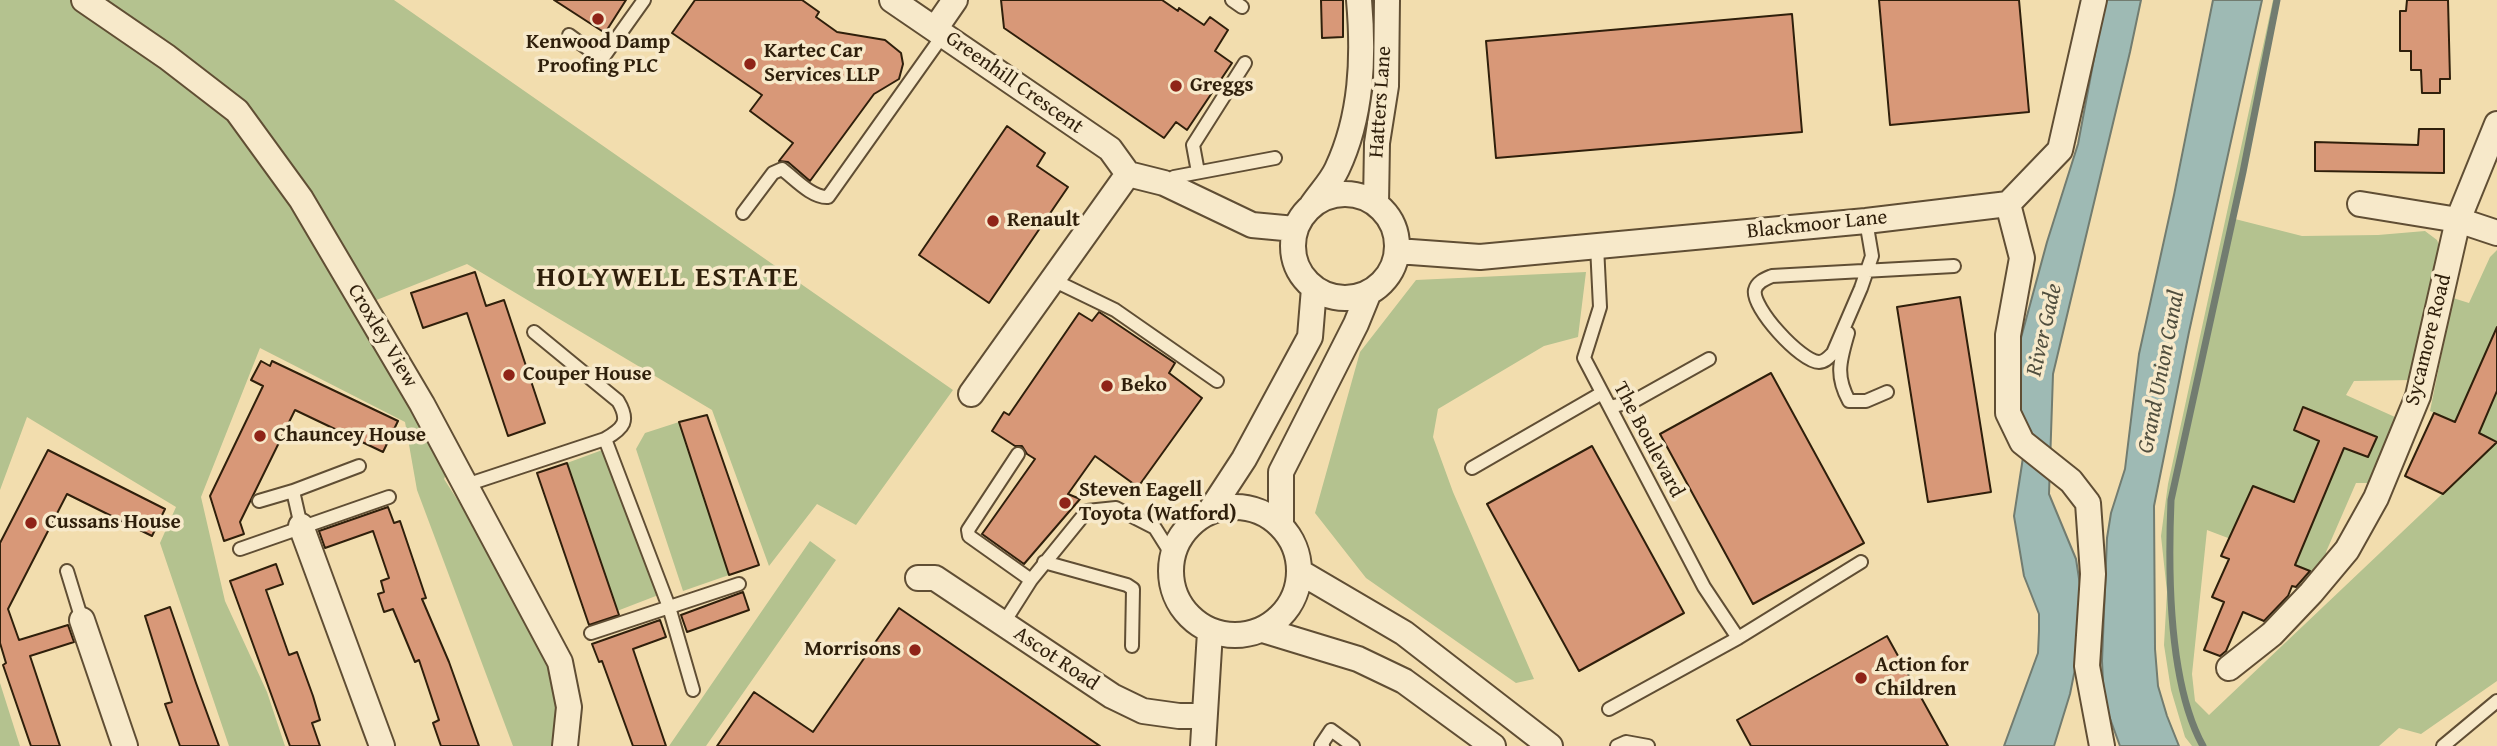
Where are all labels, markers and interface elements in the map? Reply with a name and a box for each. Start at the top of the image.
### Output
marker: Kenwood Damp Proofing PLC [590,11,606,27]
street label: Greenhill Crescent [940,26,1088,140]
place label: Kenwood Damp Proofing PLC [526,30,670,80]
place label: Kartec Car Services LLP [764,39,880,89]
street label: Hatters Lane [1365,45,1397,159]
marker: Kartec Car Services LLP [742,56,758,72]
place label: Greggs [1190,73,1254,99]
marker: Greggs [1168,78,1184,94]
street label: Blackmoor Lane [1746,205,1888,245]
place label: Renault [1007,208,1080,234]
marker: Renault [985,213,1001,229]
district label: HOLYWELL ESTATE [538,262,798,296]
street label: Sycamore Road [2400,272,2458,408]
street label: Croxley View [341,280,423,392]
water label: River Gade [2021,281,2069,379]
water label: Grand Union Canal [2133,288,2191,456]
place label: Couper House [523,362,652,388]
marker: Couper House [501,367,517,383]
place label: Beko [1121,373,1167,399]
marker: Beko [1099,378,1115,394]
street label: The Boulevard [1607,378,1689,502]
place label: Chauncey House [274,423,426,449]
marker: Chauncey House [252,428,268,444]
place label: Steven Eagell Toyota (Watford) [1079,478,1236,528]
marker: Steven Eagell Toyota (Watford) [1057,495,1073,511]
place label: Cussans House [45,510,181,536]
marker: Cussans House [23,515,39,531]
street label: Ascot Road [1009,621,1103,697]
place label: Morrisons [804,637,901,663]
marker: Morrisons [907,642,923,658]
place label: Action for Children [1875,653,1969,703]
marker: Action for Children [1853,670,1869,686]

